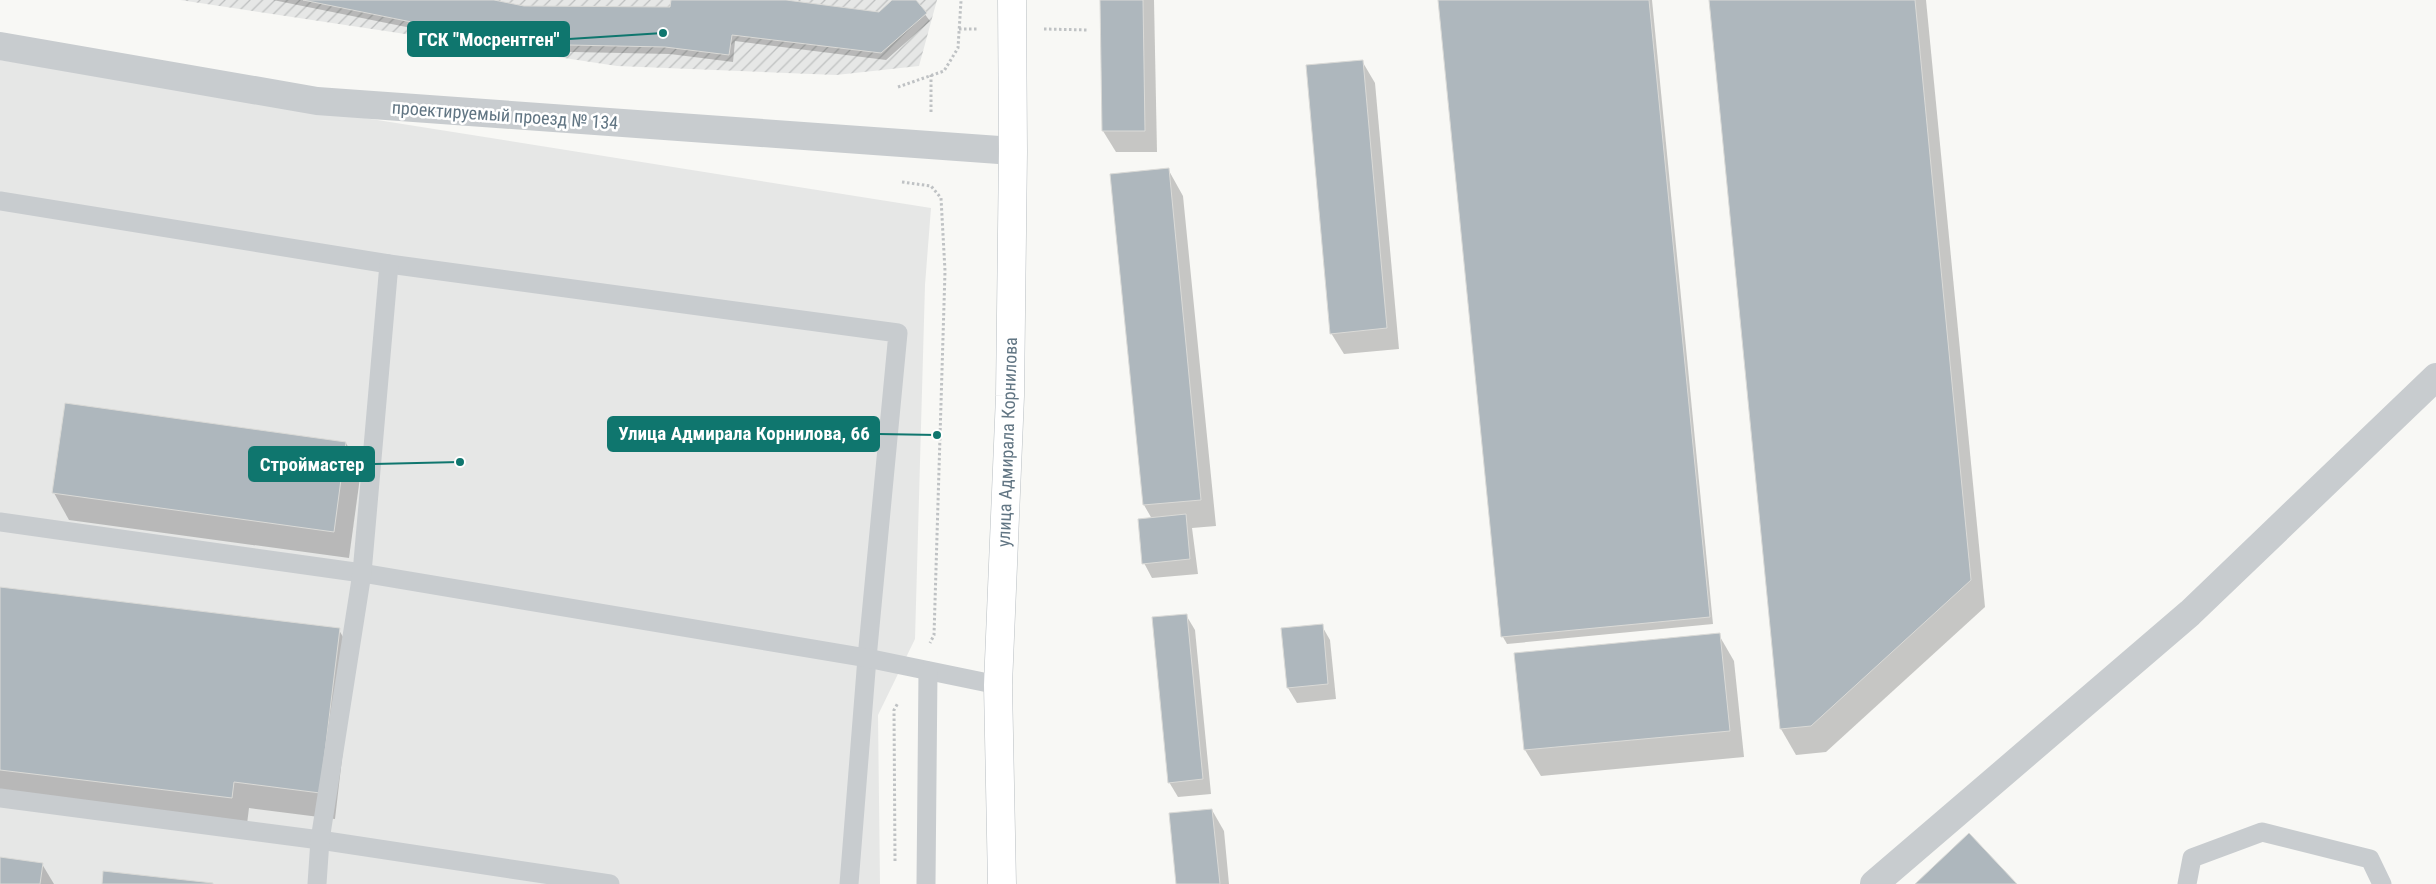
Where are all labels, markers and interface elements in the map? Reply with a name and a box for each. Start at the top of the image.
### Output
callout: ГСК "Мосрентген" [408,22,569,56]
text: ГСК "Мосрентген" [418,28,560,51]
street label: проектируемый проезд № 134 [391,97,619,133]
street label: улица Адмирала Корнилова [993,337,1021,547]
callout: Улица Адмирала Корнилова, 66 [608,417,879,451]
text: Улица Адмирала Корнилова, 66 [618,422,870,445]
callout: Строймастер [249,447,374,481]
text: Строймастер [260,453,364,476]

